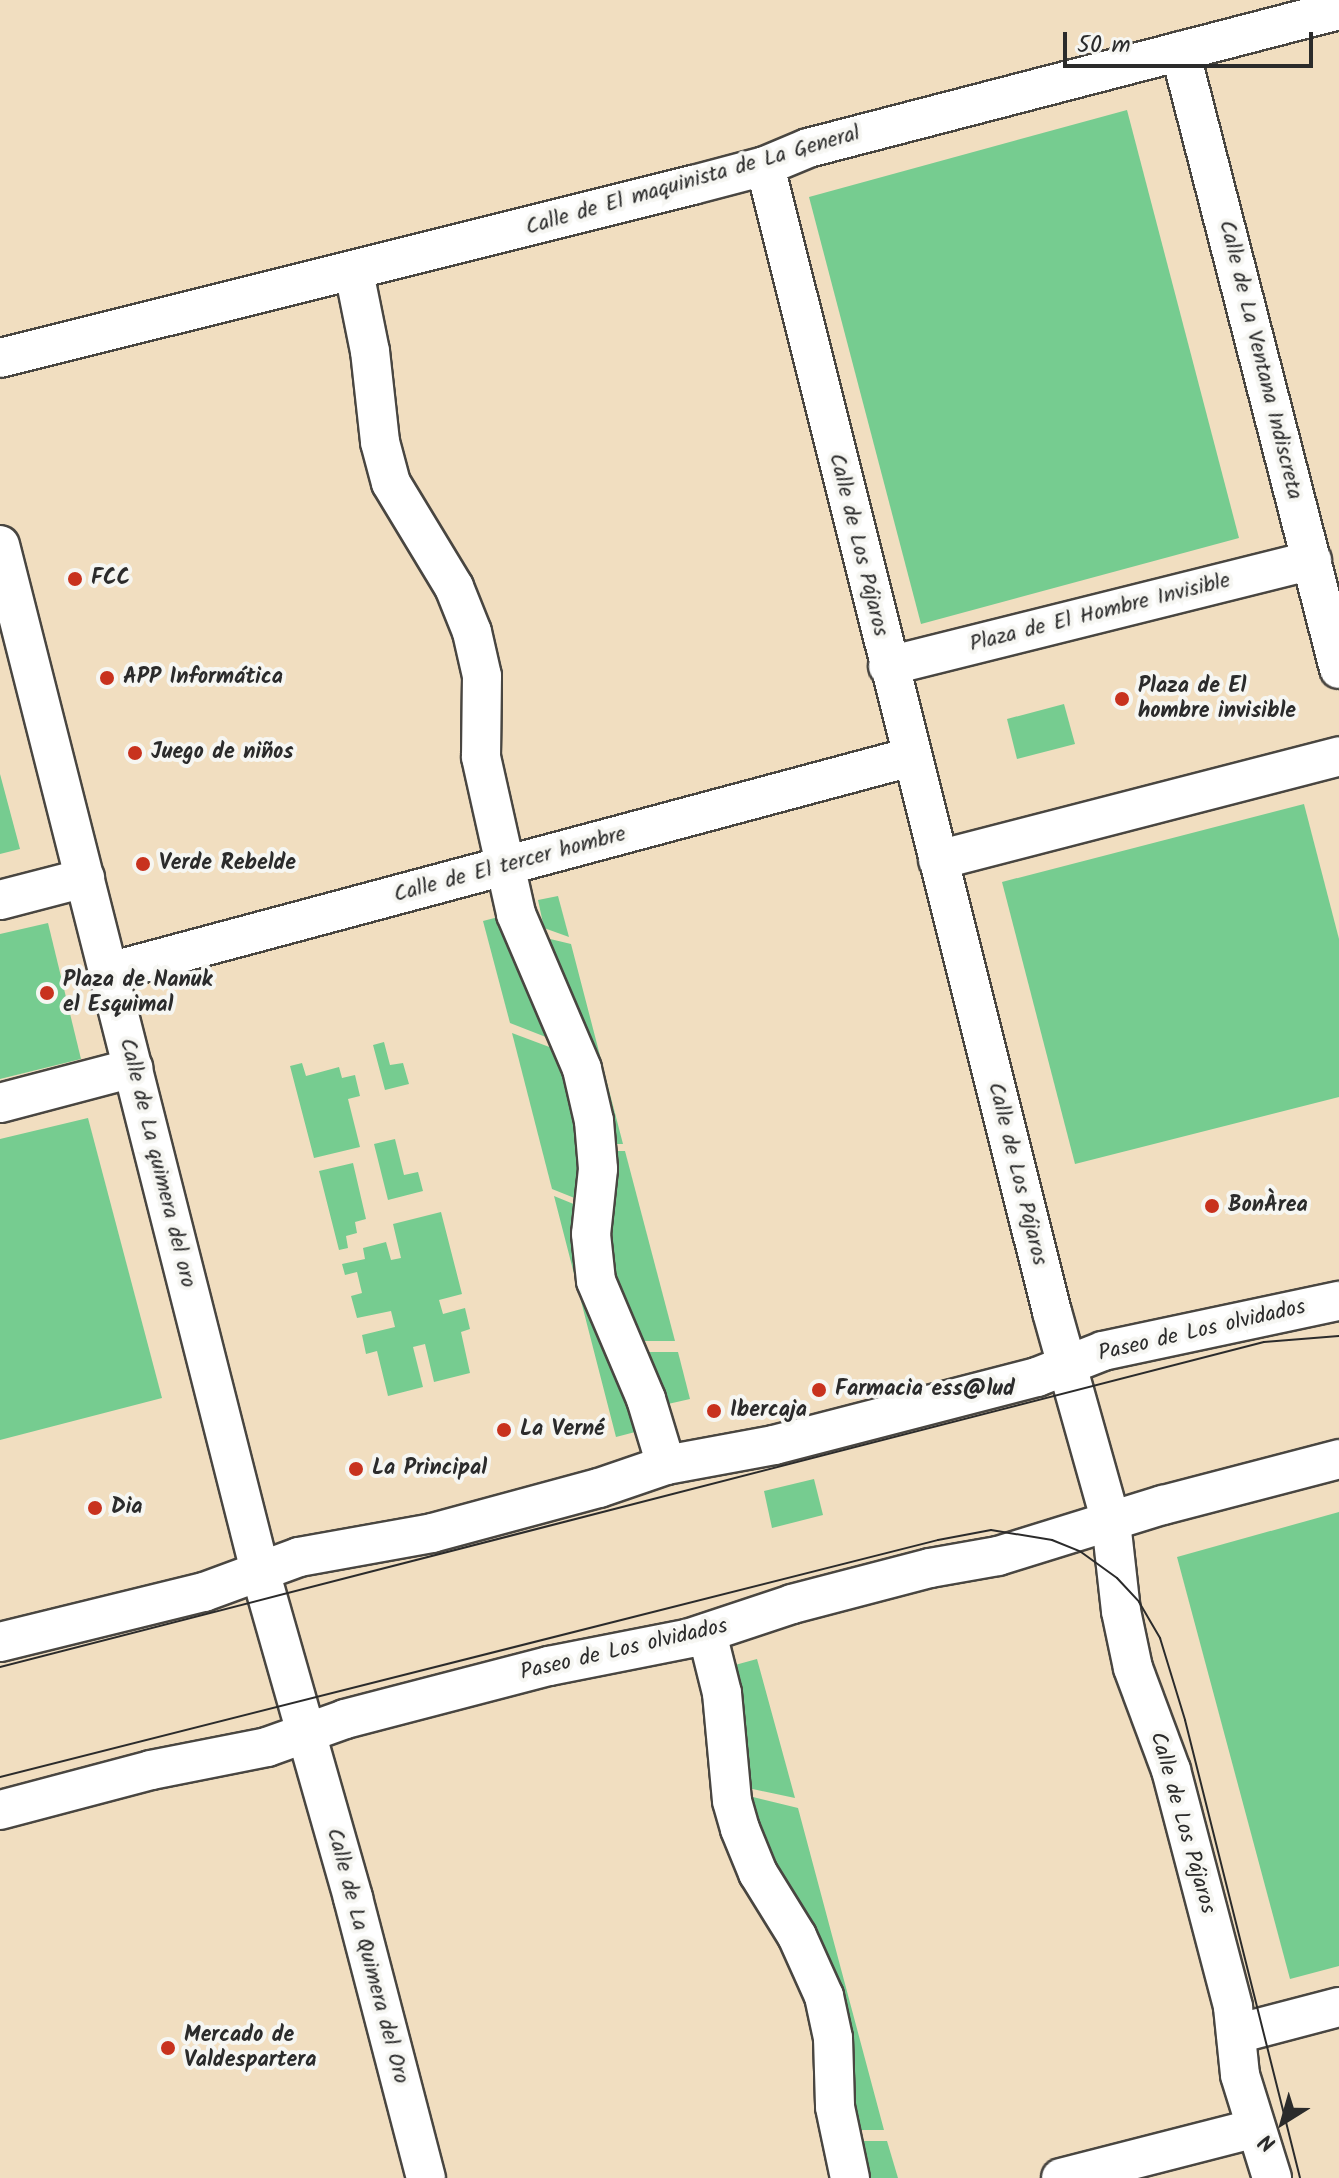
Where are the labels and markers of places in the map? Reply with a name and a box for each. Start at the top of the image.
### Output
place label: FCC [91,566,130,592]
marker: FCC [66,570,84,588]
place label: APP Informática [123,665,283,691]
marker: APP Informática [98,669,116,687]
place label: Plaza de El hombre invisible [1138,673,1296,724]
marker: Plaza de El hombre invisible [1113,690,1131,708]
place label: Juego de niños [151,740,294,766]
marker: Juego de niños [126,744,144,762]
place label: Verde Rebelde [159,851,296,877]
marker: Verde Rebelde [134,855,152,873]
place label: Plaza de Nanuk el Esquimal [63,967,212,1018]
marker: Plaza de Nanuk el Esquimal [38,984,56,1002]
place label: BonÀrea [1228,1193,1308,1219]
marker: BonÀrea [1203,1197,1221,1215]
place label: Farmacia ess@lud [835,1377,1015,1403]
marker: Farmacia ess@lud [810,1381,828,1399]
place label: Ibercaja [730,1398,807,1424]
marker: Ibercaja [705,1402,723,1420]
place label: La Verné [520,1417,604,1443]
marker: La Verné [495,1421,513,1439]
place label: La Principal [372,1456,487,1482]
marker: La Principal [347,1460,365,1478]
place label: Dia [111,1495,143,1521]
marker: Dia [86,1499,104,1517]
place label: Mercado de Valdespartera [184,2022,317,2074]
marker: Mercado de Valdespartera [159,2039,177,2057]

